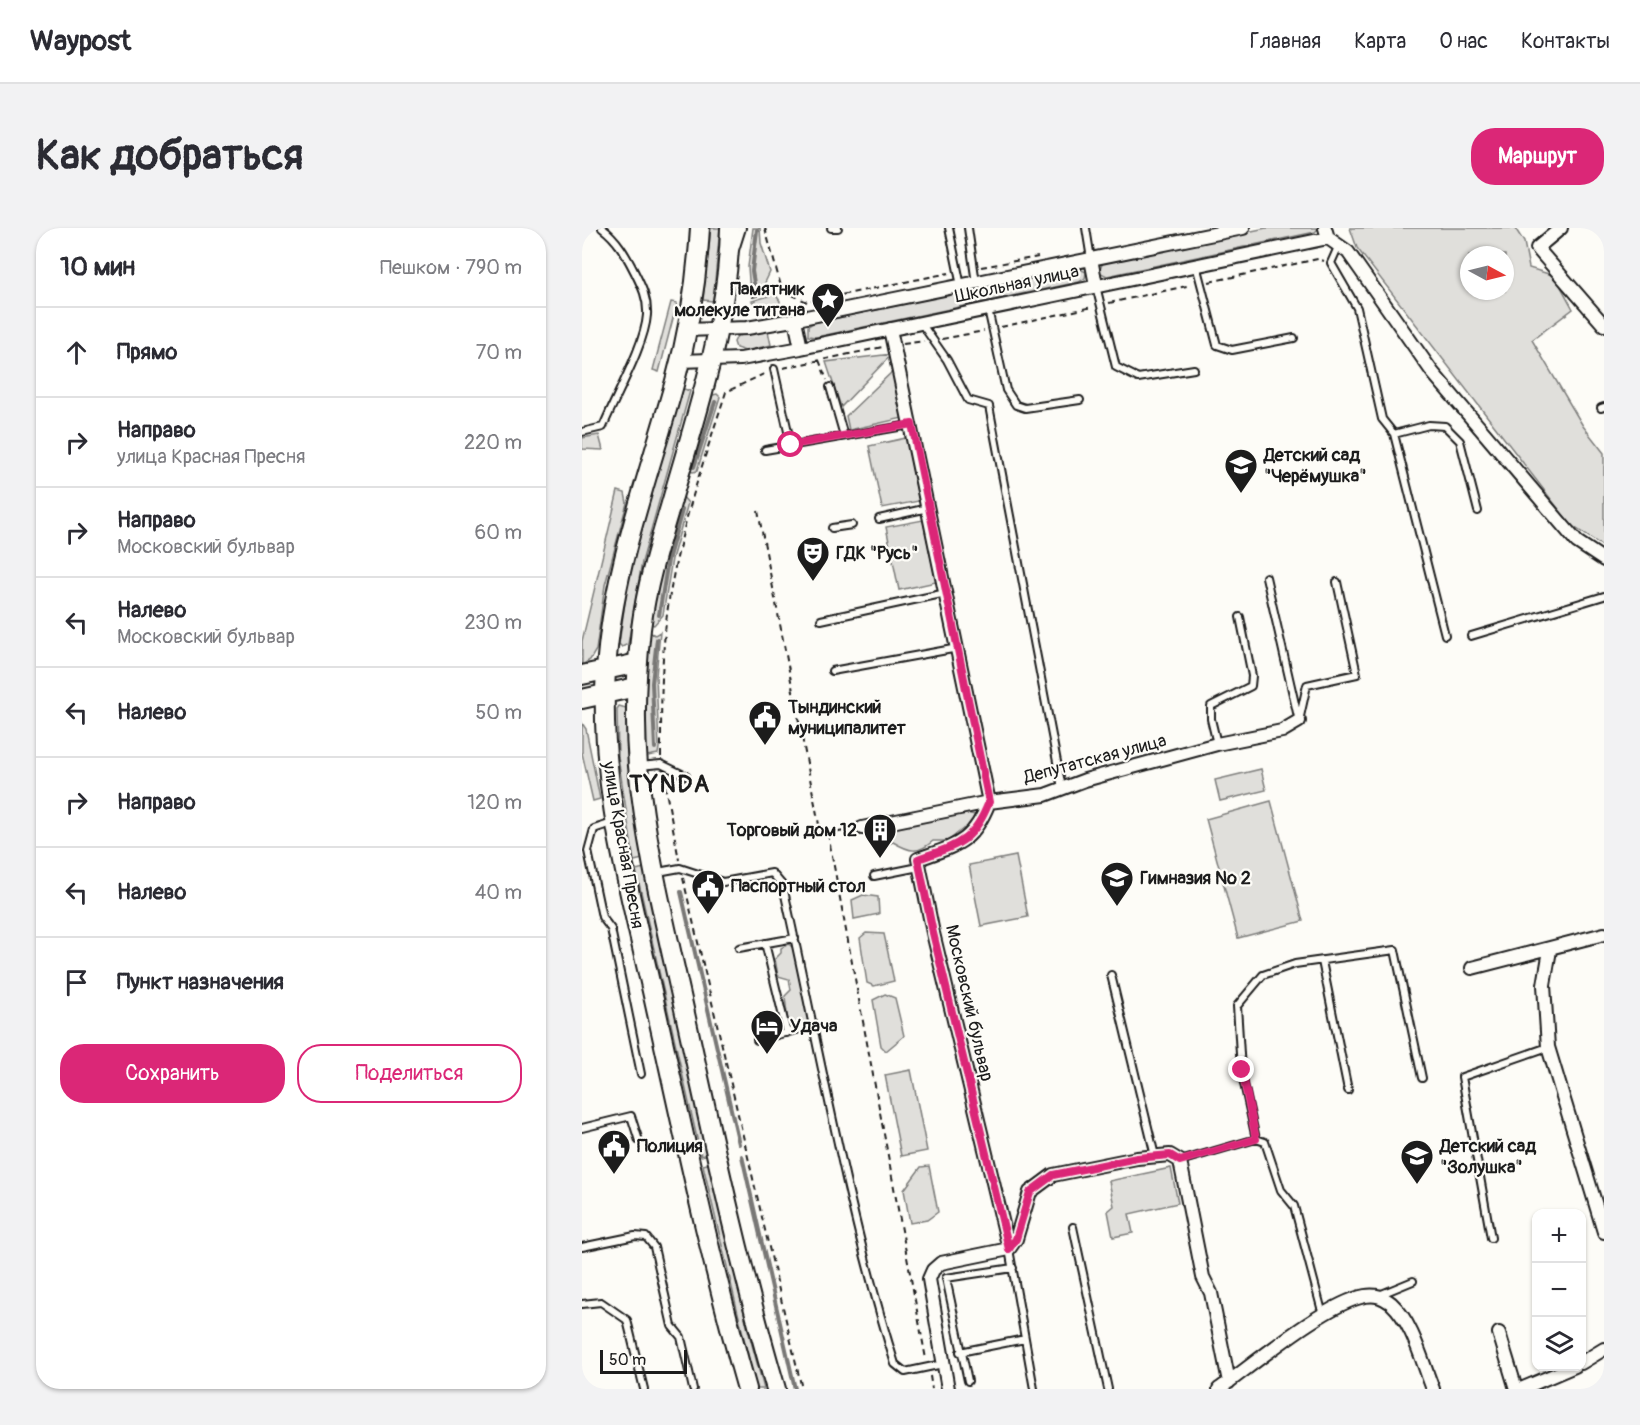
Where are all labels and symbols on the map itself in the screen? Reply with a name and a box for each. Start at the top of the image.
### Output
north arrow [1460,246,1514,300]
street label: Школьная улица [953,260,1081,308]
place label: Памятник молекуле титана [674,278,806,322]
place icon: Памятник молекуле титана [810,281,846,328]
route start [777,431,803,457]
place label: Детский сад "Черёмушка" [1263,444,1366,488]
school or university icon: Детский сад "Черёмушка" [1223,447,1259,494]
theatre icon: ГДК "Русь" [795,535,831,582]
place label: ГДК "Русь" [836,542,918,565]
place label: Тындинский муниципалитет [787,696,907,740]
public building icon: Тындинский муниципалитет [747,699,783,746]
street label: Депутатская улица [1020,729,1169,789]
street label: улица Красная Пресня [597,759,649,930]
district label: TYNDA [628,770,711,799]
building icon: Торговый дом 12 [862,812,898,859]
place label: Торговый дом 12 [726,819,857,842]
school or university icon: Гимназия № 2 [1099,860,1135,907]
place label: Гимназия № 2 [1140,867,1251,890]
public building icon: Паспортный стол [690,868,726,915]
place label: Паспортный стол [731,875,866,898]
street label: Московский бульвар [940,922,998,1084]
hotel icon: Удача [749,1008,785,1055]
place label: Удача [790,1015,838,1038]
route end [1228,1056,1254,1082]
public building icon: Полиция [596,1128,632,1175]
place label: Полиция [637,1135,703,1158]
place label: Детский сад "Золушка" [1439,1135,1536,1179]
school or university icon: Детский сад "Золушка" [1399,1138,1435,1185]
scale bar [600,1347,687,1374]

